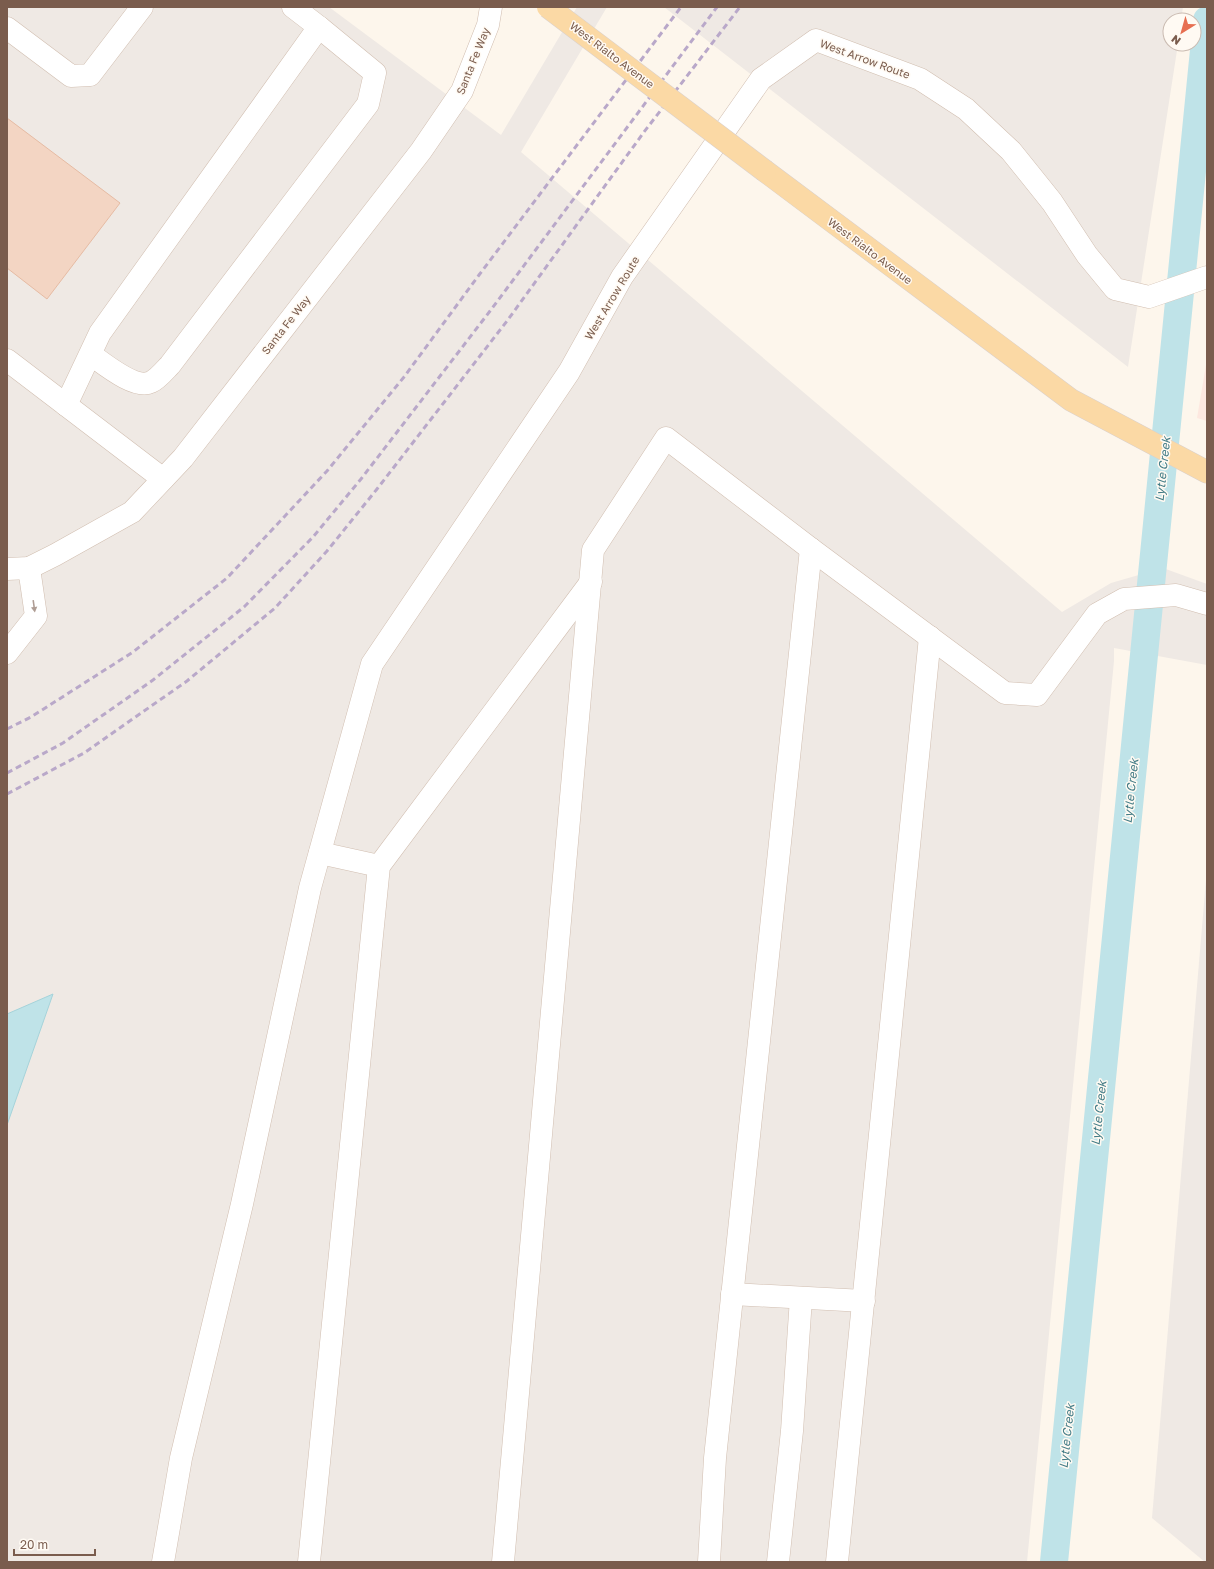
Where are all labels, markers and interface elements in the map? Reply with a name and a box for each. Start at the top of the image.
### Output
north arrow [1162,12,1202,52]
street label: West Rialto Avenue [568,19,657,90]
street label: Santa Fe Way [453,25,492,96]
text: N [1168,33,1183,48]
street label: West Arrow Route [818,36,912,81]
street label: West Rialto Avenue [826,215,915,286]
street label: West Arrow Route [582,254,642,342]
street label: Santa Fe Way [259,293,313,357]
water label: Lytle Creek [1152,435,1173,502]
one-way arrow [31,600,37,612]
water label: Lytle Creek [1120,757,1141,824]
water label: Lytle Creek [1088,1079,1109,1146]
water label: Lytle Creek [1056,1402,1077,1469]
scale bar [14,1531,95,1557]
text: 20 m [20,1537,48,1552]

